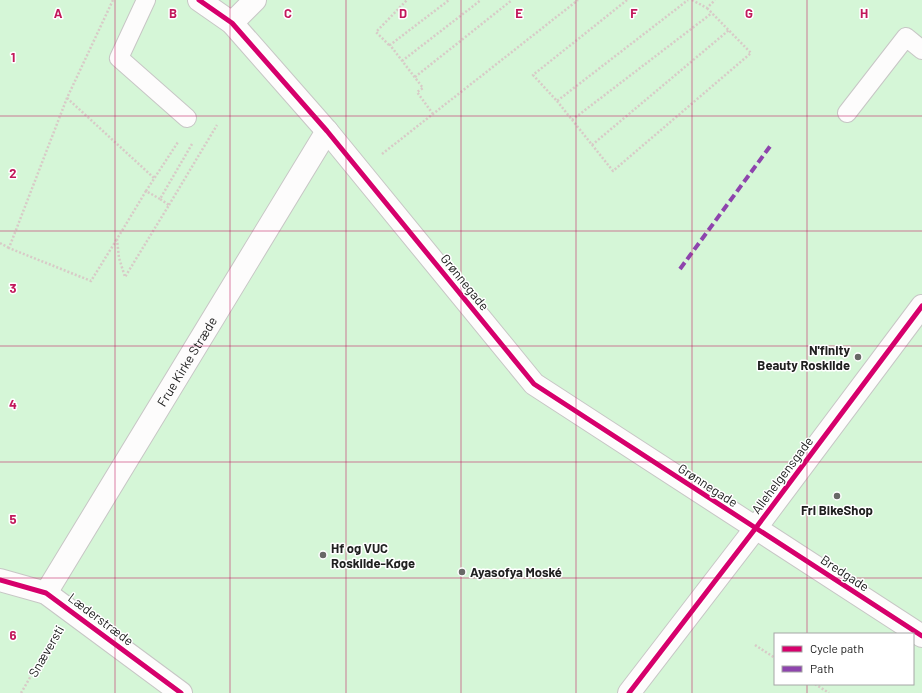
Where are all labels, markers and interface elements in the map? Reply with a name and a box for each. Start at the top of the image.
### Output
text: A [54,5,63,21]
text: B [169,5,177,21]
text: C [284,5,292,21]
text: D [399,5,407,21]
text: E [515,5,523,21]
text: F [630,5,638,21]
text: G [745,5,753,21]
text: H [860,5,868,21]
text: 1 [11,49,15,65]
text: 2 [9,165,17,181]
street label: Grønnegade [437,251,493,314]
text: 3 [9,280,17,296]
street label: Frue Kirke Stræde [153,314,220,409]
place label: N'finity Beauty Roskilde [757,342,850,373]
marker: N'finity Beauty Roskilde [853,352,863,362]
text: 4 [9,396,17,412]
street label: Allehelgensgade [748,433,816,517]
street label: Grønnegade [675,460,741,510]
marker: Fri BikeShop [832,491,842,501]
place label: Fri BikeShop [801,502,873,518]
text: 5 [9,511,17,527]
place label: Hf og VUC Roskilde-Køge [331,540,415,571]
marker: Hf og VUC Roskilde-Køge [318,550,328,560]
street label: Bredgade [818,551,872,595]
place label: Ayasofya Moské [470,564,562,580]
marker: Ayasofya Moské [457,567,467,577]
street label: Læderstræde [65,589,137,649]
street label: Snæversti [25,622,67,680]
text: 6 [10,627,17,643]
legend [774,633,914,685]
text: Cycle path [810,641,864,655]
text: Path [810,661,834,675]

